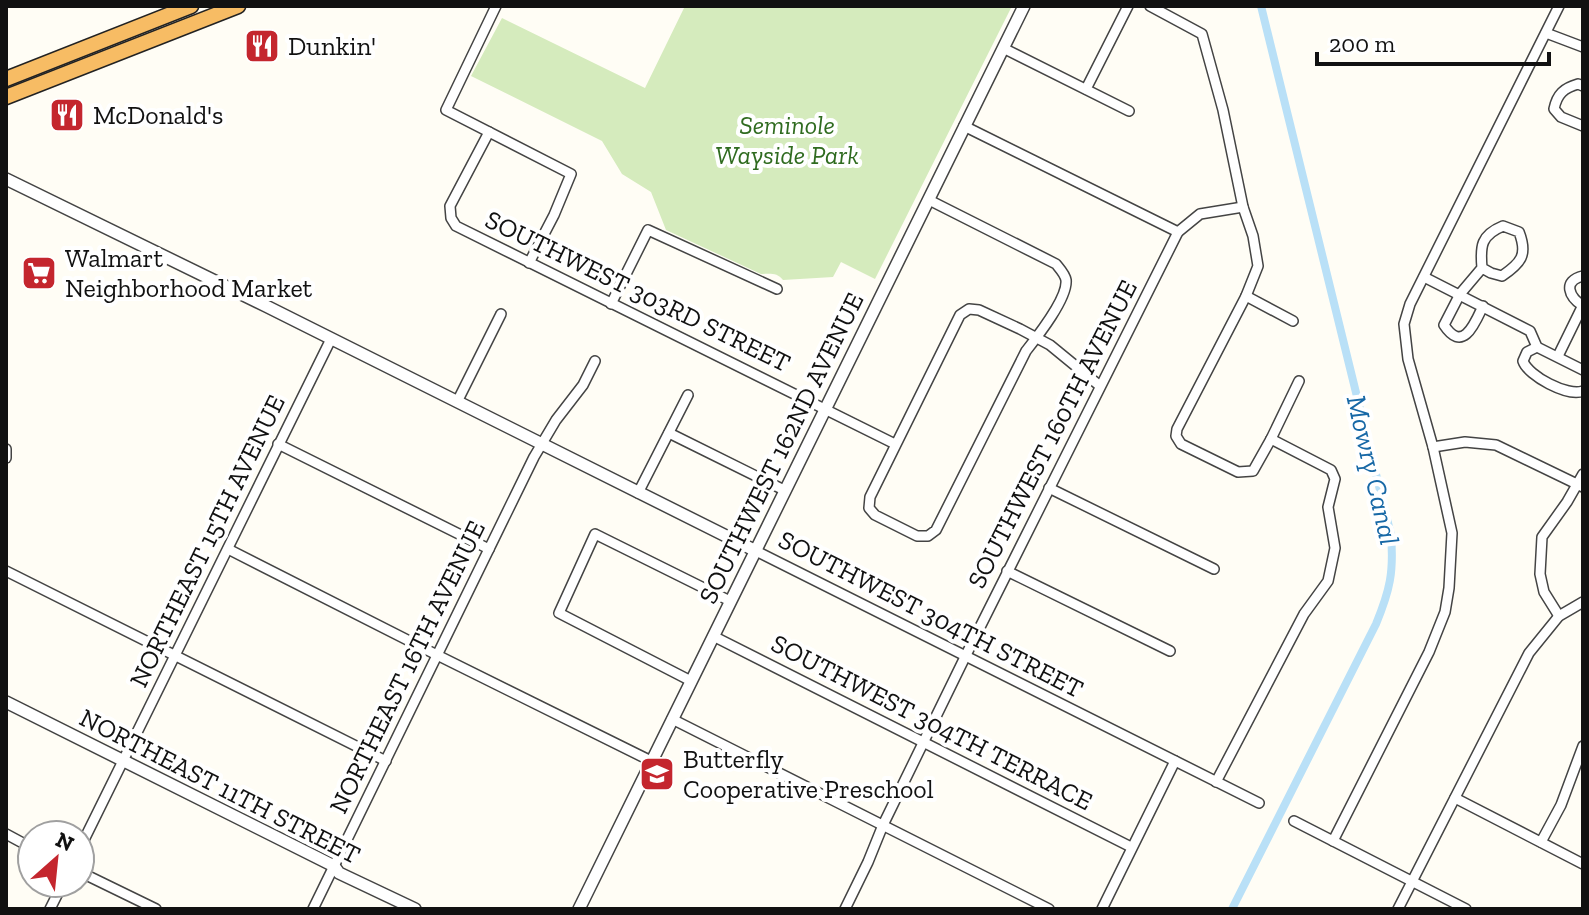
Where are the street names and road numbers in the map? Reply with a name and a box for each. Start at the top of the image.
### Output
street label: SOUTHWEST 303RD STREET [480,203,796,379]
street label: SOUTHWEST 160TH AVENUE [960,274,1144,594]
street label: SOUTHWEST 162ND AVENUE [692,287,870,609]
street label: NORTHEAST 15TH AVENUE [122,390,292,692]
street label: NORTHEAST 16TH AVENUE [322,515,492,819]
street label: SOUTHWEST 304TH STREET [773,523,1089,705]
street label: SOUTHWEST 304TH TERRACE [766,627,1098,817]
street label: NORTHEAST 11TH STREET [74,701,366,871]

